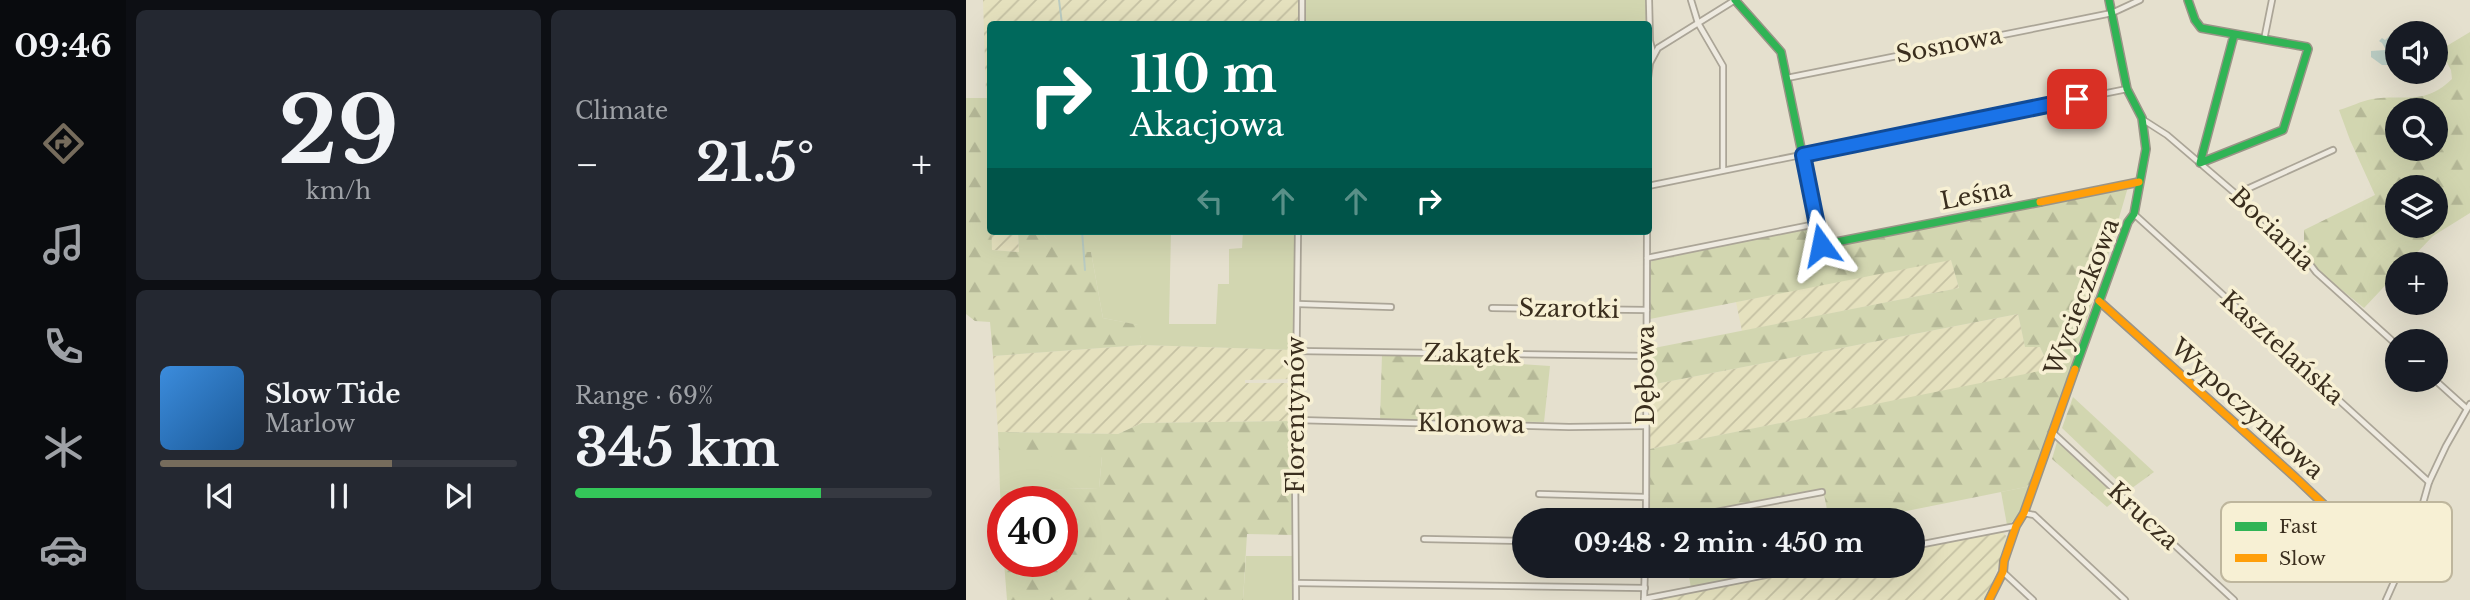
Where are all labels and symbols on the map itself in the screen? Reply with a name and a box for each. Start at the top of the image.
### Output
street label: Sosnowa [1893,20,2005,69]
pin [2047,69,2107,129]
street label: Leśna [1938,173,2015,216]
street label: Bociania [2224,181,2321,277]
position arrow [1784,208,1858,282]
street label: Wycieczkowa [2038,214,2125,380]
street label: Kasztelańska [2215,285,2350,411]
street label: Szarotki [1518,293,1620,324]
street label: Dębowa [1631,325,1660,425]
street label: Wypoczynkowa [2164,332,2330,485]
street label: Florentynów [1281,336,1310,494]
street label: Zakątek [1423,338,1521,369]
street label: Klonowa [1417,408,1526,439]
street label: Krucza [2102,476,2185,556]
speed limit sign: 40 [987,486,1078,577]
legend [2221,502,2452,582]
text: Fast [2279,515,2318,538]
text: Slow [2279,547,2326,570]

